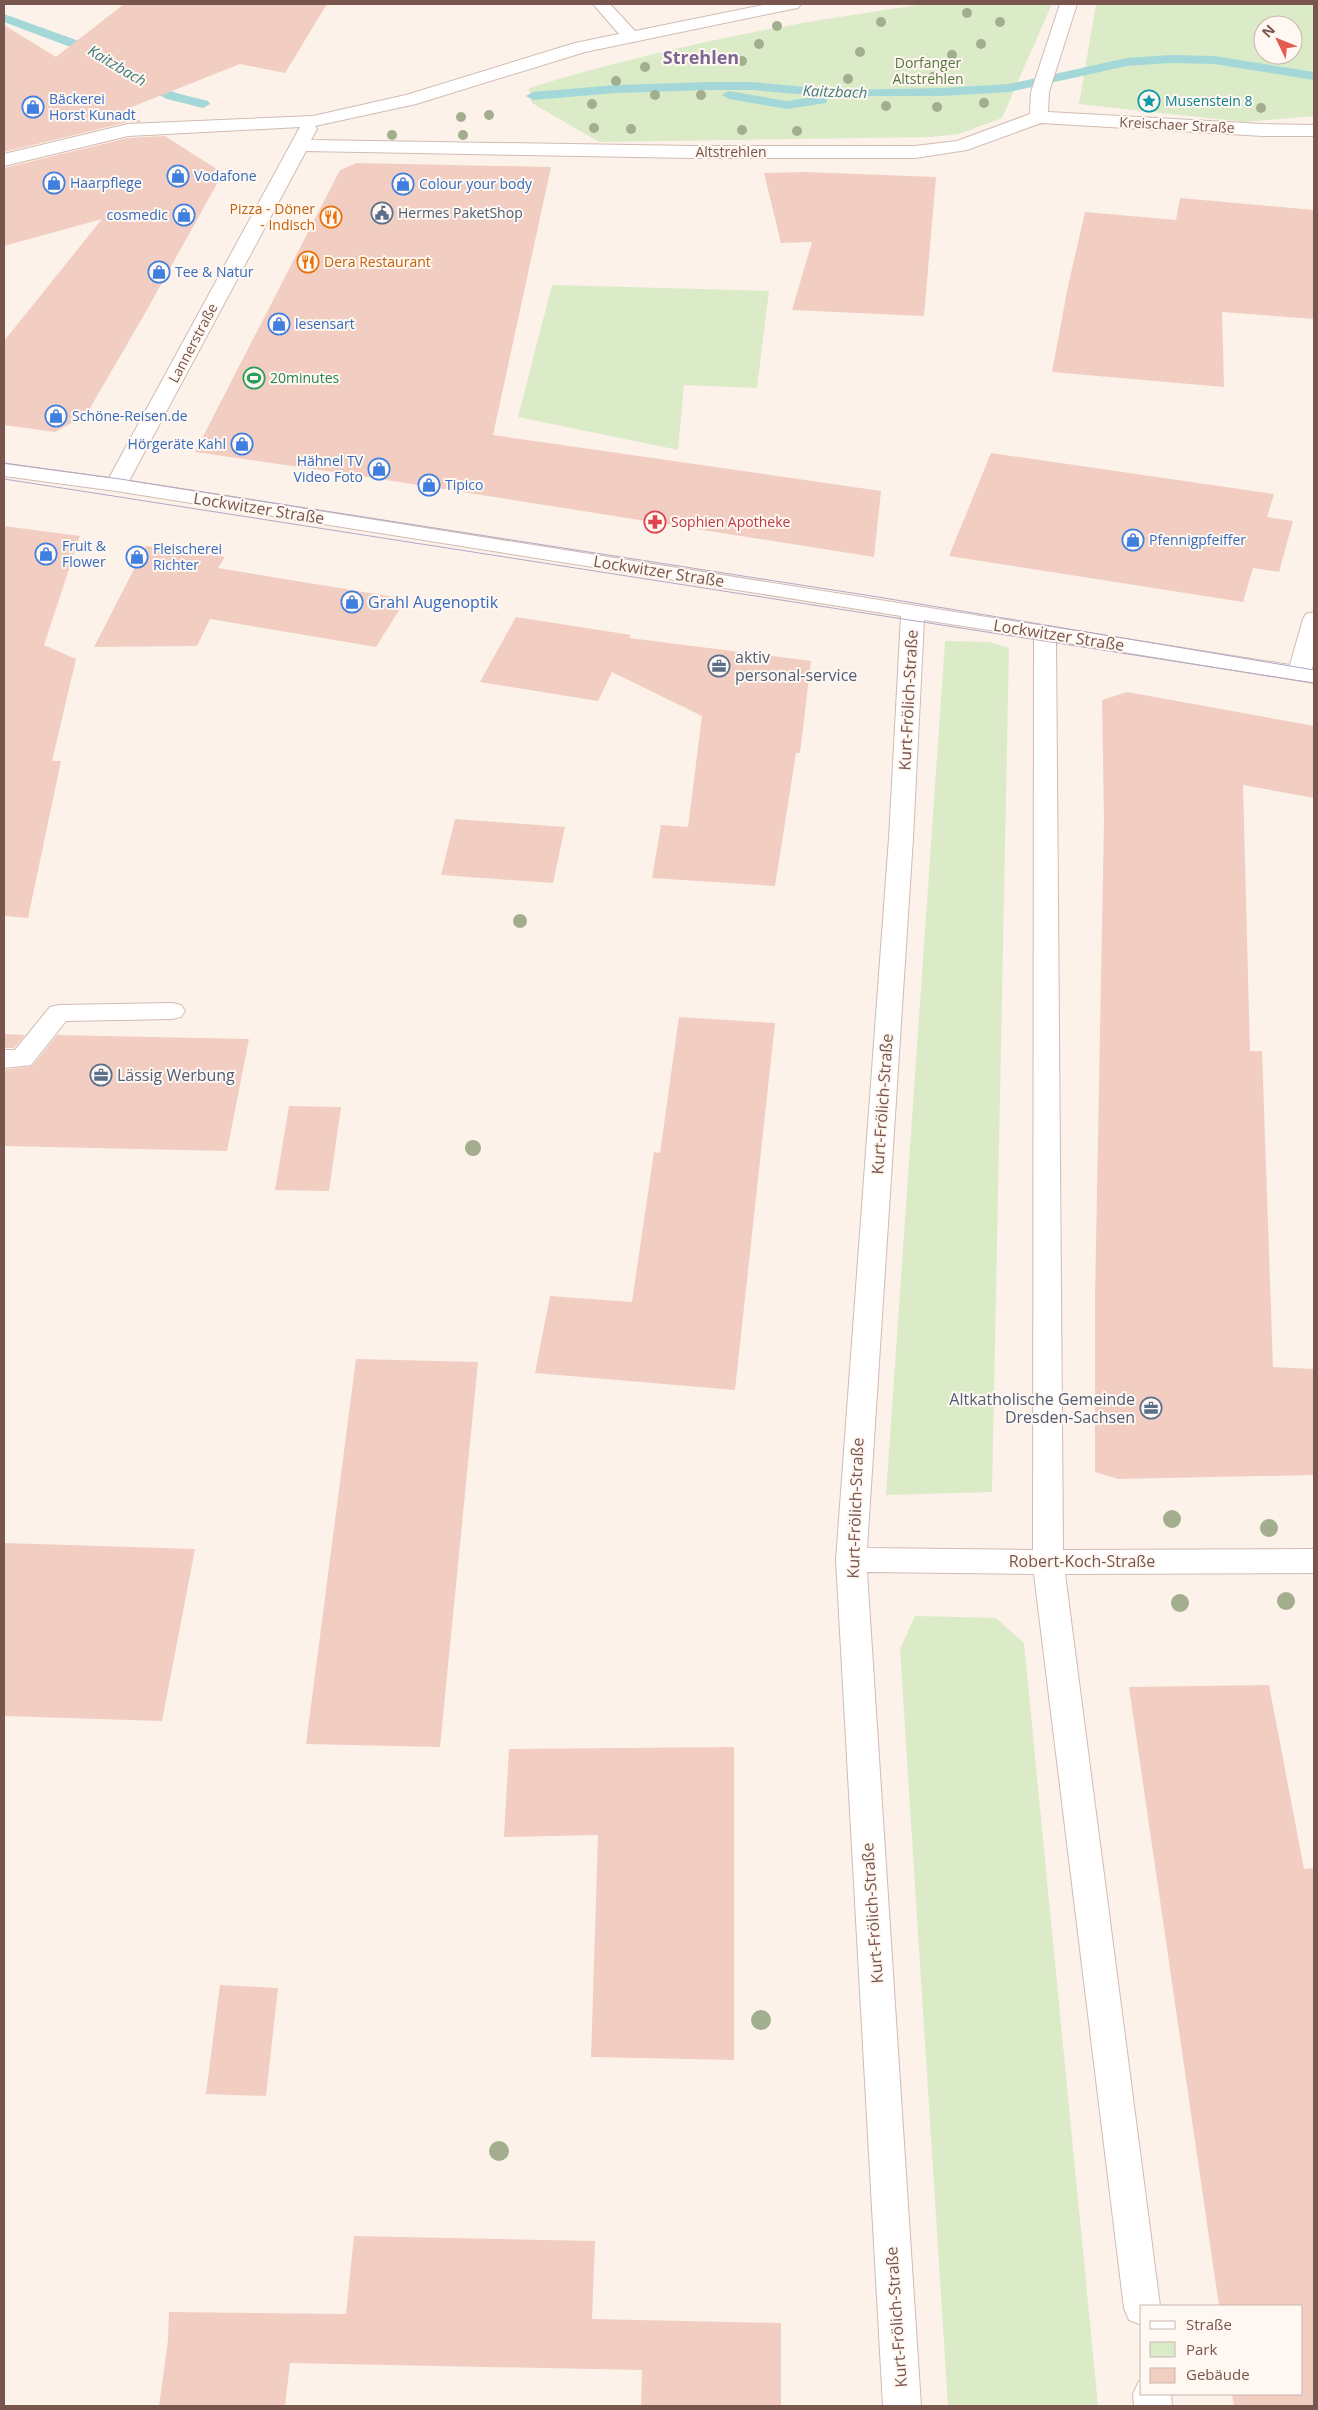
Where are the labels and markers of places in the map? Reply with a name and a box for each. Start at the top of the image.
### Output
place label: Bäckerei Horst Kunadt [49,89,136,124]
place icon: Musenstein 8 [1137,89,1161,113]
place label: Musenstein 8 [1165,91,1253,110]
shop icon: Bäckerei Horst Kunadt [21,95,45,119]
shop icon: Vodafone [166,164,190,188]
place label: Vodafone [194,166,257,185]
shop icon: Haarpflege [42,171,66,195]
shop icon: Colour your body [391,172,415,196]
place label: Haarpflege [70,173,142,192]
place label: Colour your body [419,174,533,193]
place label: Pizza - Döner - Indisch [230,199,315,234]
public building icon: Hermes PaketShop [370,201,394,225]
shop icon: cosmedic [172,203,196,227]
place label: Hermes PaketShop [398,203,523,222]
place label: cosmedic [107,205,168,224]
restaurant icon: Pizza - Döner - Indisch [319,205,343,229]
restaurant icon: Dera Restaurant [296,250,320,274]
place label: Dera Restaurant [324,252,431,271]
shop icon: Tee & Natur [147,260,171,284]
place label: Tee & Natur [175,262,254,281]
shop icon: lesensart [267,312,291,336]
place label: lesensart [295,314,355,333]
sports icon: 20minutes [242,366,266,390]
place label: 20minutes [270,368,340,387]
shop icon: Schöne-Reisen.de [44,404,68,428]
place label: Schöne-Reisen.de [72,406,188,425]
shop icon: Hörgeräte Kahl [230,432,254,456]
place label: Hörgeräte Kahl [128,434,226,453]
place label: Hähnel TV Video Foto [294,451,364,486]
shop icon: Hähnel TV Video Foto [367,457,391,481]
shop icon: Tipico [417,473,441,497]
place label: Tipico [445,475,483,494]
pharmacy icon: Sophien Apotheke [643,510,667,534]
place label: Sophien Apotheke [671,512,791,531]
shop icon: Pfennigpfeiffer [1121,528,1145,552]
place label: Pfennigpfeiffer [1149,530,1246,549]
place label: Fruit & Flower [62,536,107,571]
place label: Fleischerei Richter [153,539,222,574]
shop icon: Fruit & Flower [34,542,58,566]
shop icon: Fleischerei Richter [125,545,149,569]
shop icon: Grahl Augenoptik [340,590,364,614]
place label: Grahl Augenoptik [368,591,499,613]
place label: aktiv personal-service [735,646,857,686]
office icon: aktiv personal-service [707,654,731,678]
office icon: Lässig Werbung [89,1063,113,1087]
place label: Lässig Werbung [117,1064,235,1086]
place label: Altkatholische Gemeinde Dresden-Sachsen [949,1388,1135,1428]
office icon: Altkatholische Gemeinde Dresden-Sachsen [1139,1396,1163,1420]

